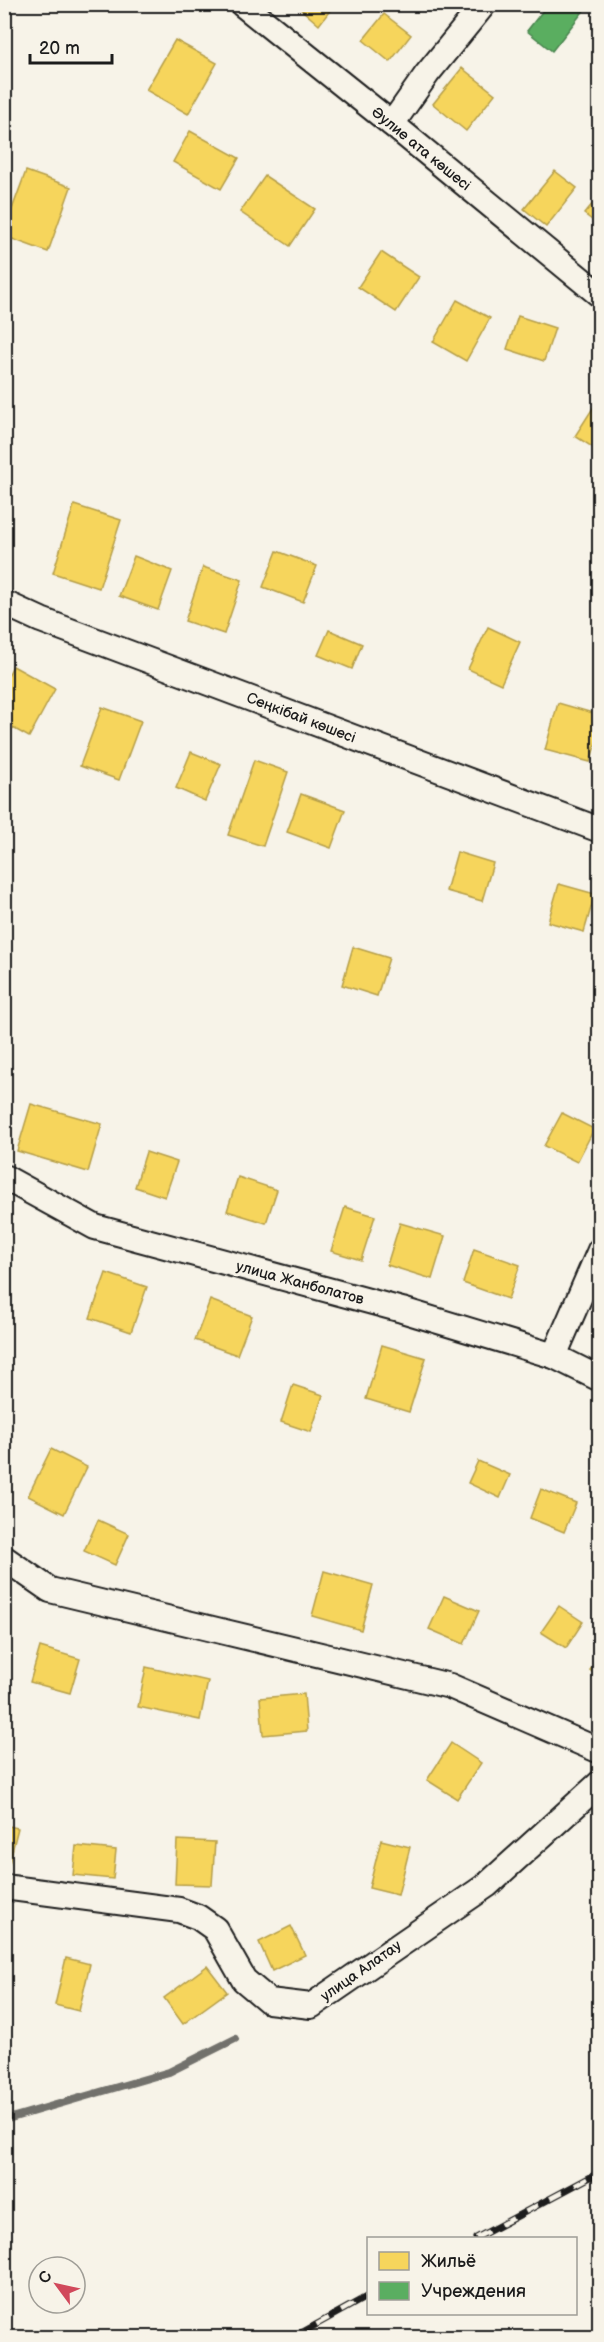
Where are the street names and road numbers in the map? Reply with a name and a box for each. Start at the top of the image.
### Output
street label: Әулие ата көшесі [367,103,475,195]
street label: Сеңкібай көшесі [244,688,358,748]
street label: улица Жанболатов [234,1257,366,1309]
street label: улица Алатау [317,1936,405,2006]

